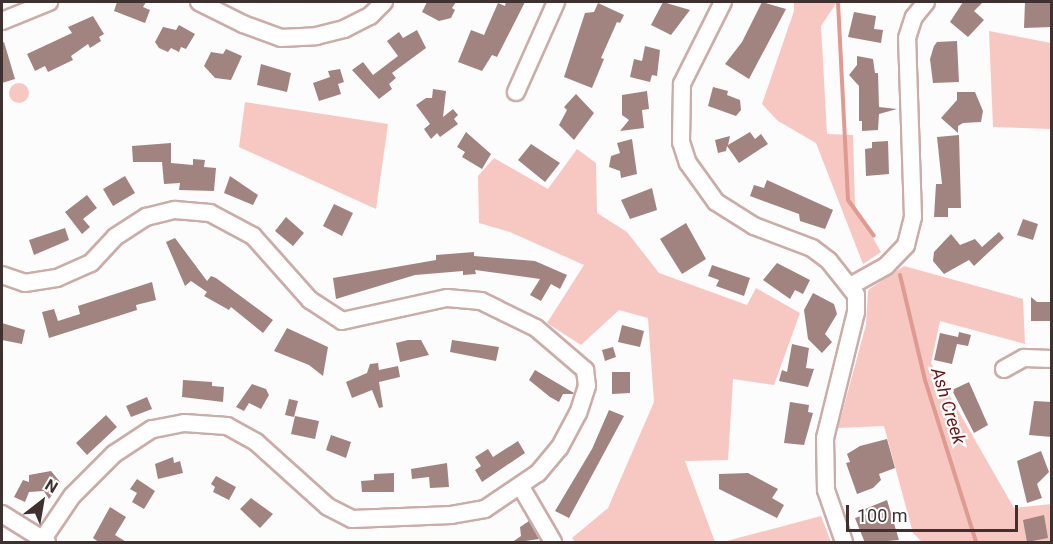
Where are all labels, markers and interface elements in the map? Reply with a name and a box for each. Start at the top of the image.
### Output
water label: Ash Creek [926,365,970,447]
north arrow [12,472,72,532]
text: N [42,475,61,497]
scale bar [849,493,1022,531]
text: 100 m [857,505,908,526]

